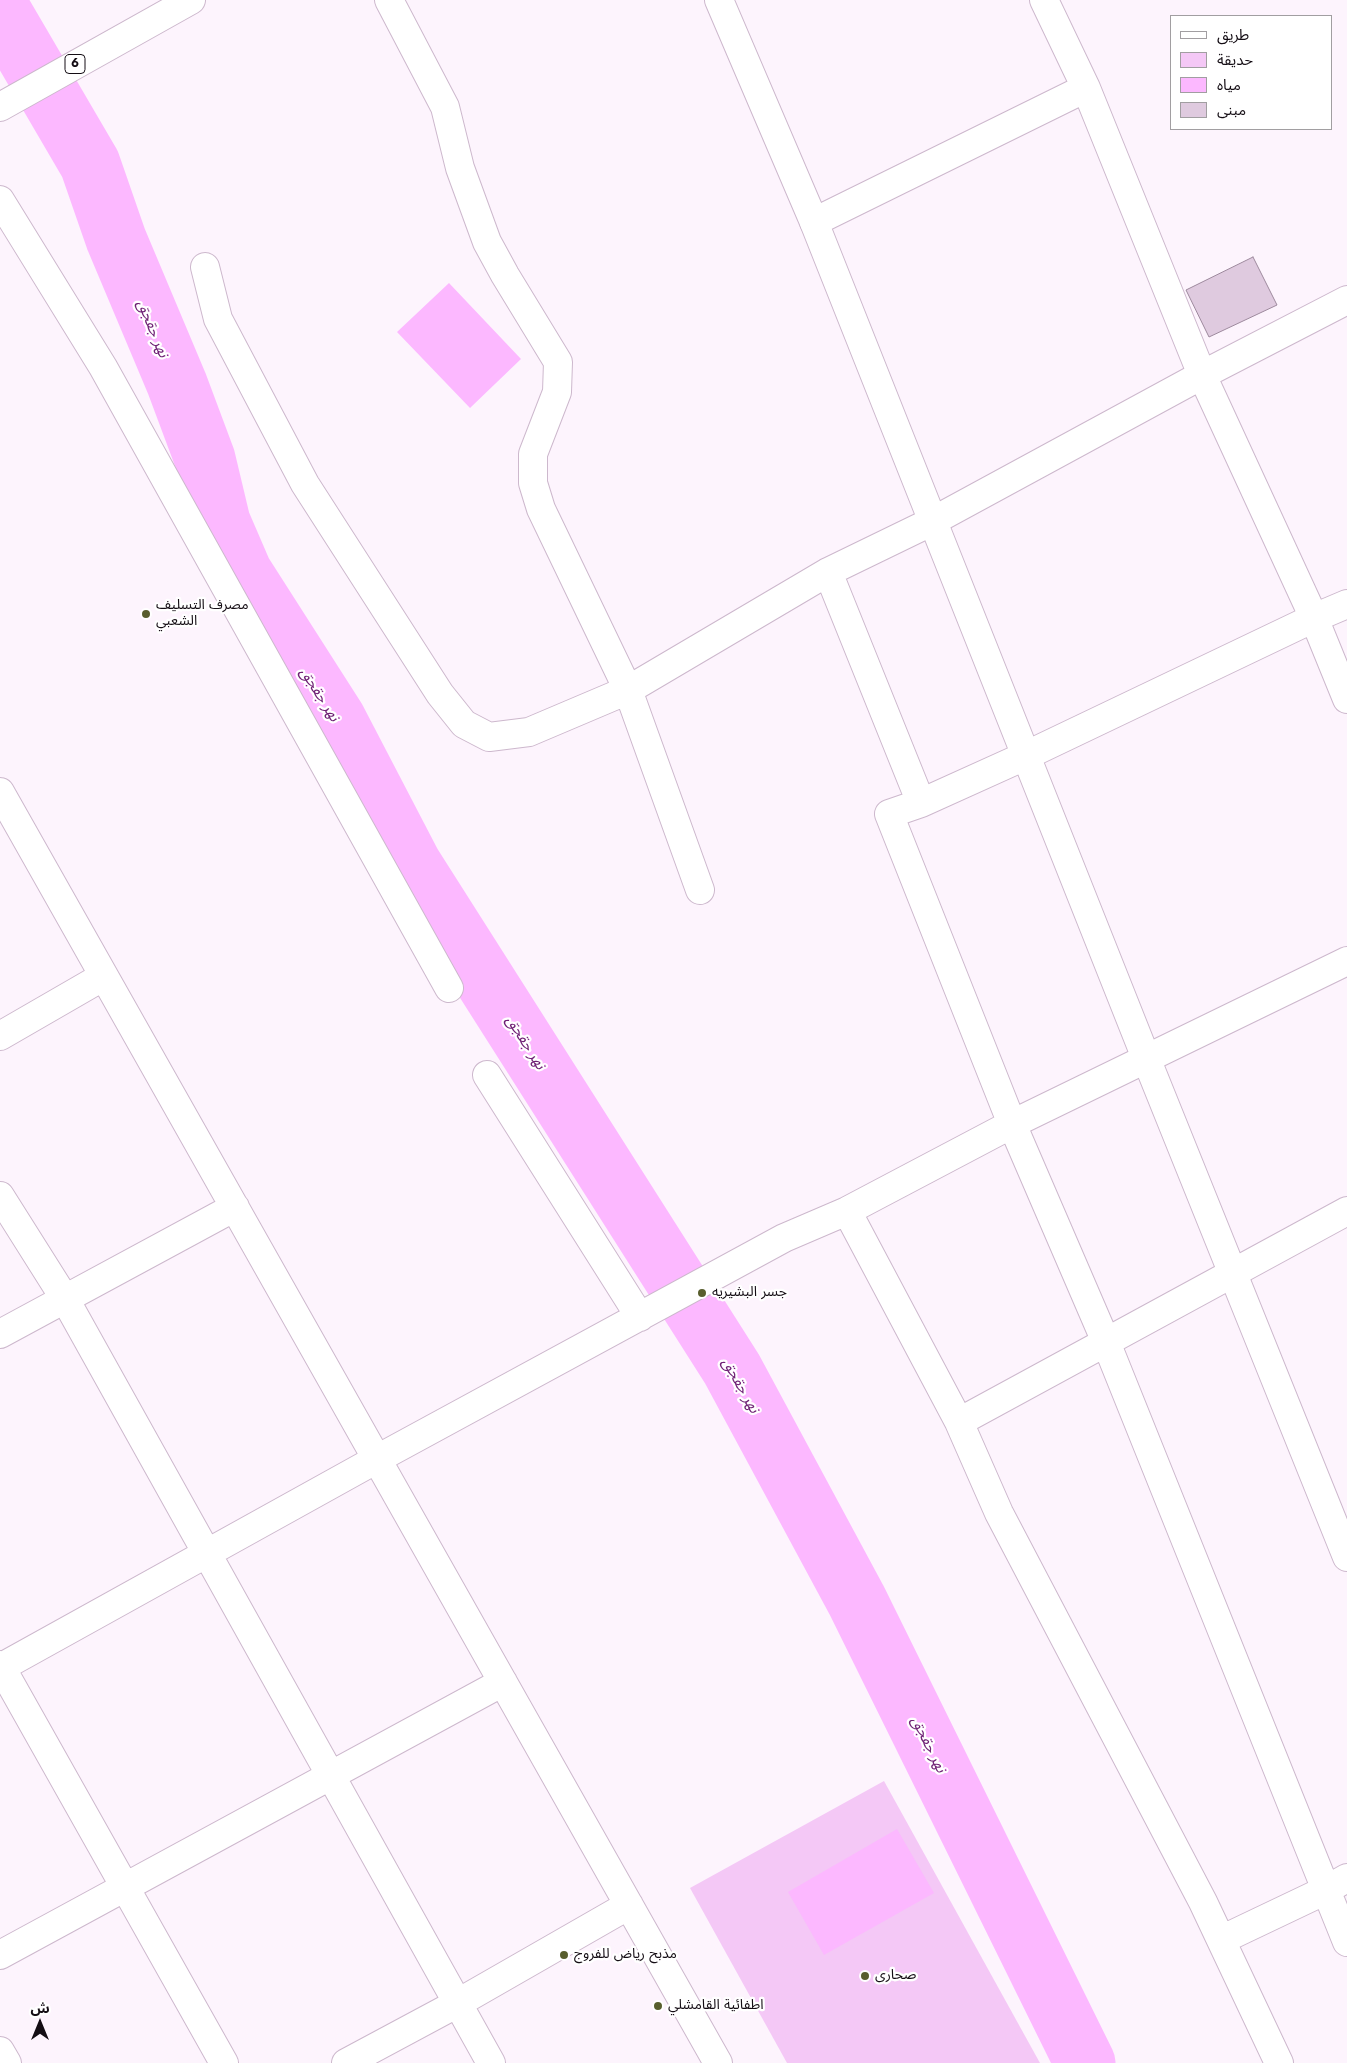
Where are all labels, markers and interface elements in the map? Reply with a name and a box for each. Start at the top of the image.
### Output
legend [1170,15,1332,130]
text: طريق [1217,24,1249,46]
text: حديقة [1217,49,1253,71]
road number: 6 [65,54,85,74]
text: مياه [1217,74,1241,96]
text: مبنى [1217,99,1246,121]
water label: نهر جقجق [132,298,172,360]
place label: مصرف التسليف الشعبي [156,598,249,630]
marker: مصرف التسليف الشعبي [140,608,152,620]
water label: نهر جقجق [295,665,343,725]
water label: نهر جقجق [501,1013,549,1073]
place label: جسر البشيريه [712,1285,787,1301]
marker: جسر البشيريه [696,1287,708,1299]
water label: نهر جقجق [718,1355,762,1417]
water label: نهر جقجق [907,1714,949,1776]
place label: مذبح رياض للفروج [574,1947,677,1963]
marker: مذبح رياض للفروج [558,1949,570,1961]
place label: صحارى [875,1968,916,1984]
marker: صحارى [859,1970,871,1982]
north arrow [15,1998,65,2048]
text: ش [30,1998,50,2018]
place label: اطفائية القامشلي [668,1998,764,2014]
marker: اطفائية القامشلي [652,2000,664,2012]

